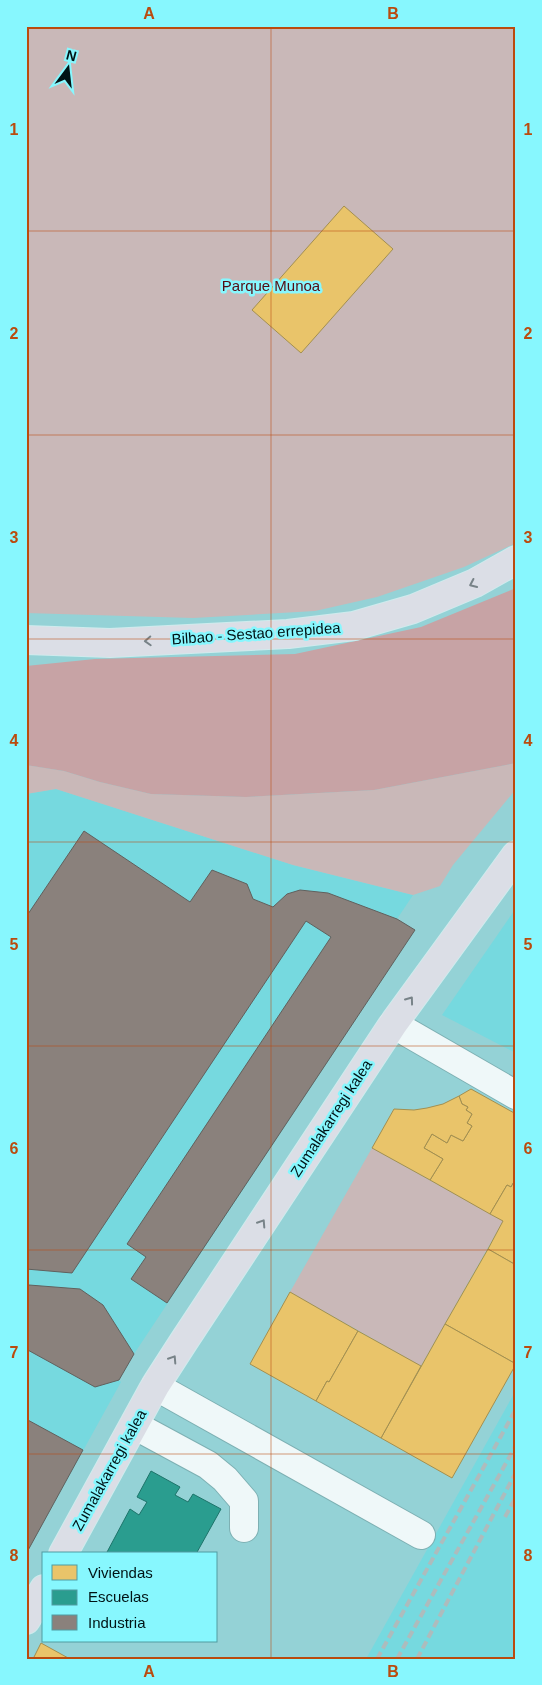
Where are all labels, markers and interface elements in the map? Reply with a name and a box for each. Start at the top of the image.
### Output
text: A [143,5,155,22]
text: B [387,5,399,22]
north arrow [42,42,92,92]
text: N [64,46,78,64]
text: 1 [10,121,19,138]
text: 1 [524,121,533,138]
park label: Parque Munoa [222,277,321,294]
text: 2 [10,325,19,342]
text: 2 [524,325,533,342]
text: 3 [10,529,19,546]
text: 3 [524,529,533,546]
one-way arrow [469,577,478,588]
street label: Bilbao - Sestao errepidea [171,619,342,647]
one-way arrow [144,636,152,646]
text: 4 [10,732,19,749]
text: 4 [524,732,533,749]
text: 5 [10,936,19,953]
text: 5 [524,936,533,953]
one-way arrow [404,996,413,1006]
street label: Zumalakarregi kalea [287,1056,375,1180]
text: 6 [10,1140,19,1157]
text: 6 [524,1140,533,1157]
one-way arrow [256,1219,265,1229]
text: 7 [10,1344,19,1361]
text: 7 [524,1344,533,1361]
one-way arrow [167,1355,176,1364]
street label: Zumalakarregi kalea [69,1406,150,1534]
text: 8 [10,1547,19,1564]
text: 8 [524,1547,533,1564]
legend [42,1552,218,1642]
text: Viviendas [88,1564,153,1581]
text: Escuelas [88,1588,149,1605]
text: Industria [88,1614,146,1631]
text: A [143,1663,155,1680]
text: B [387,1663,399,1680]

